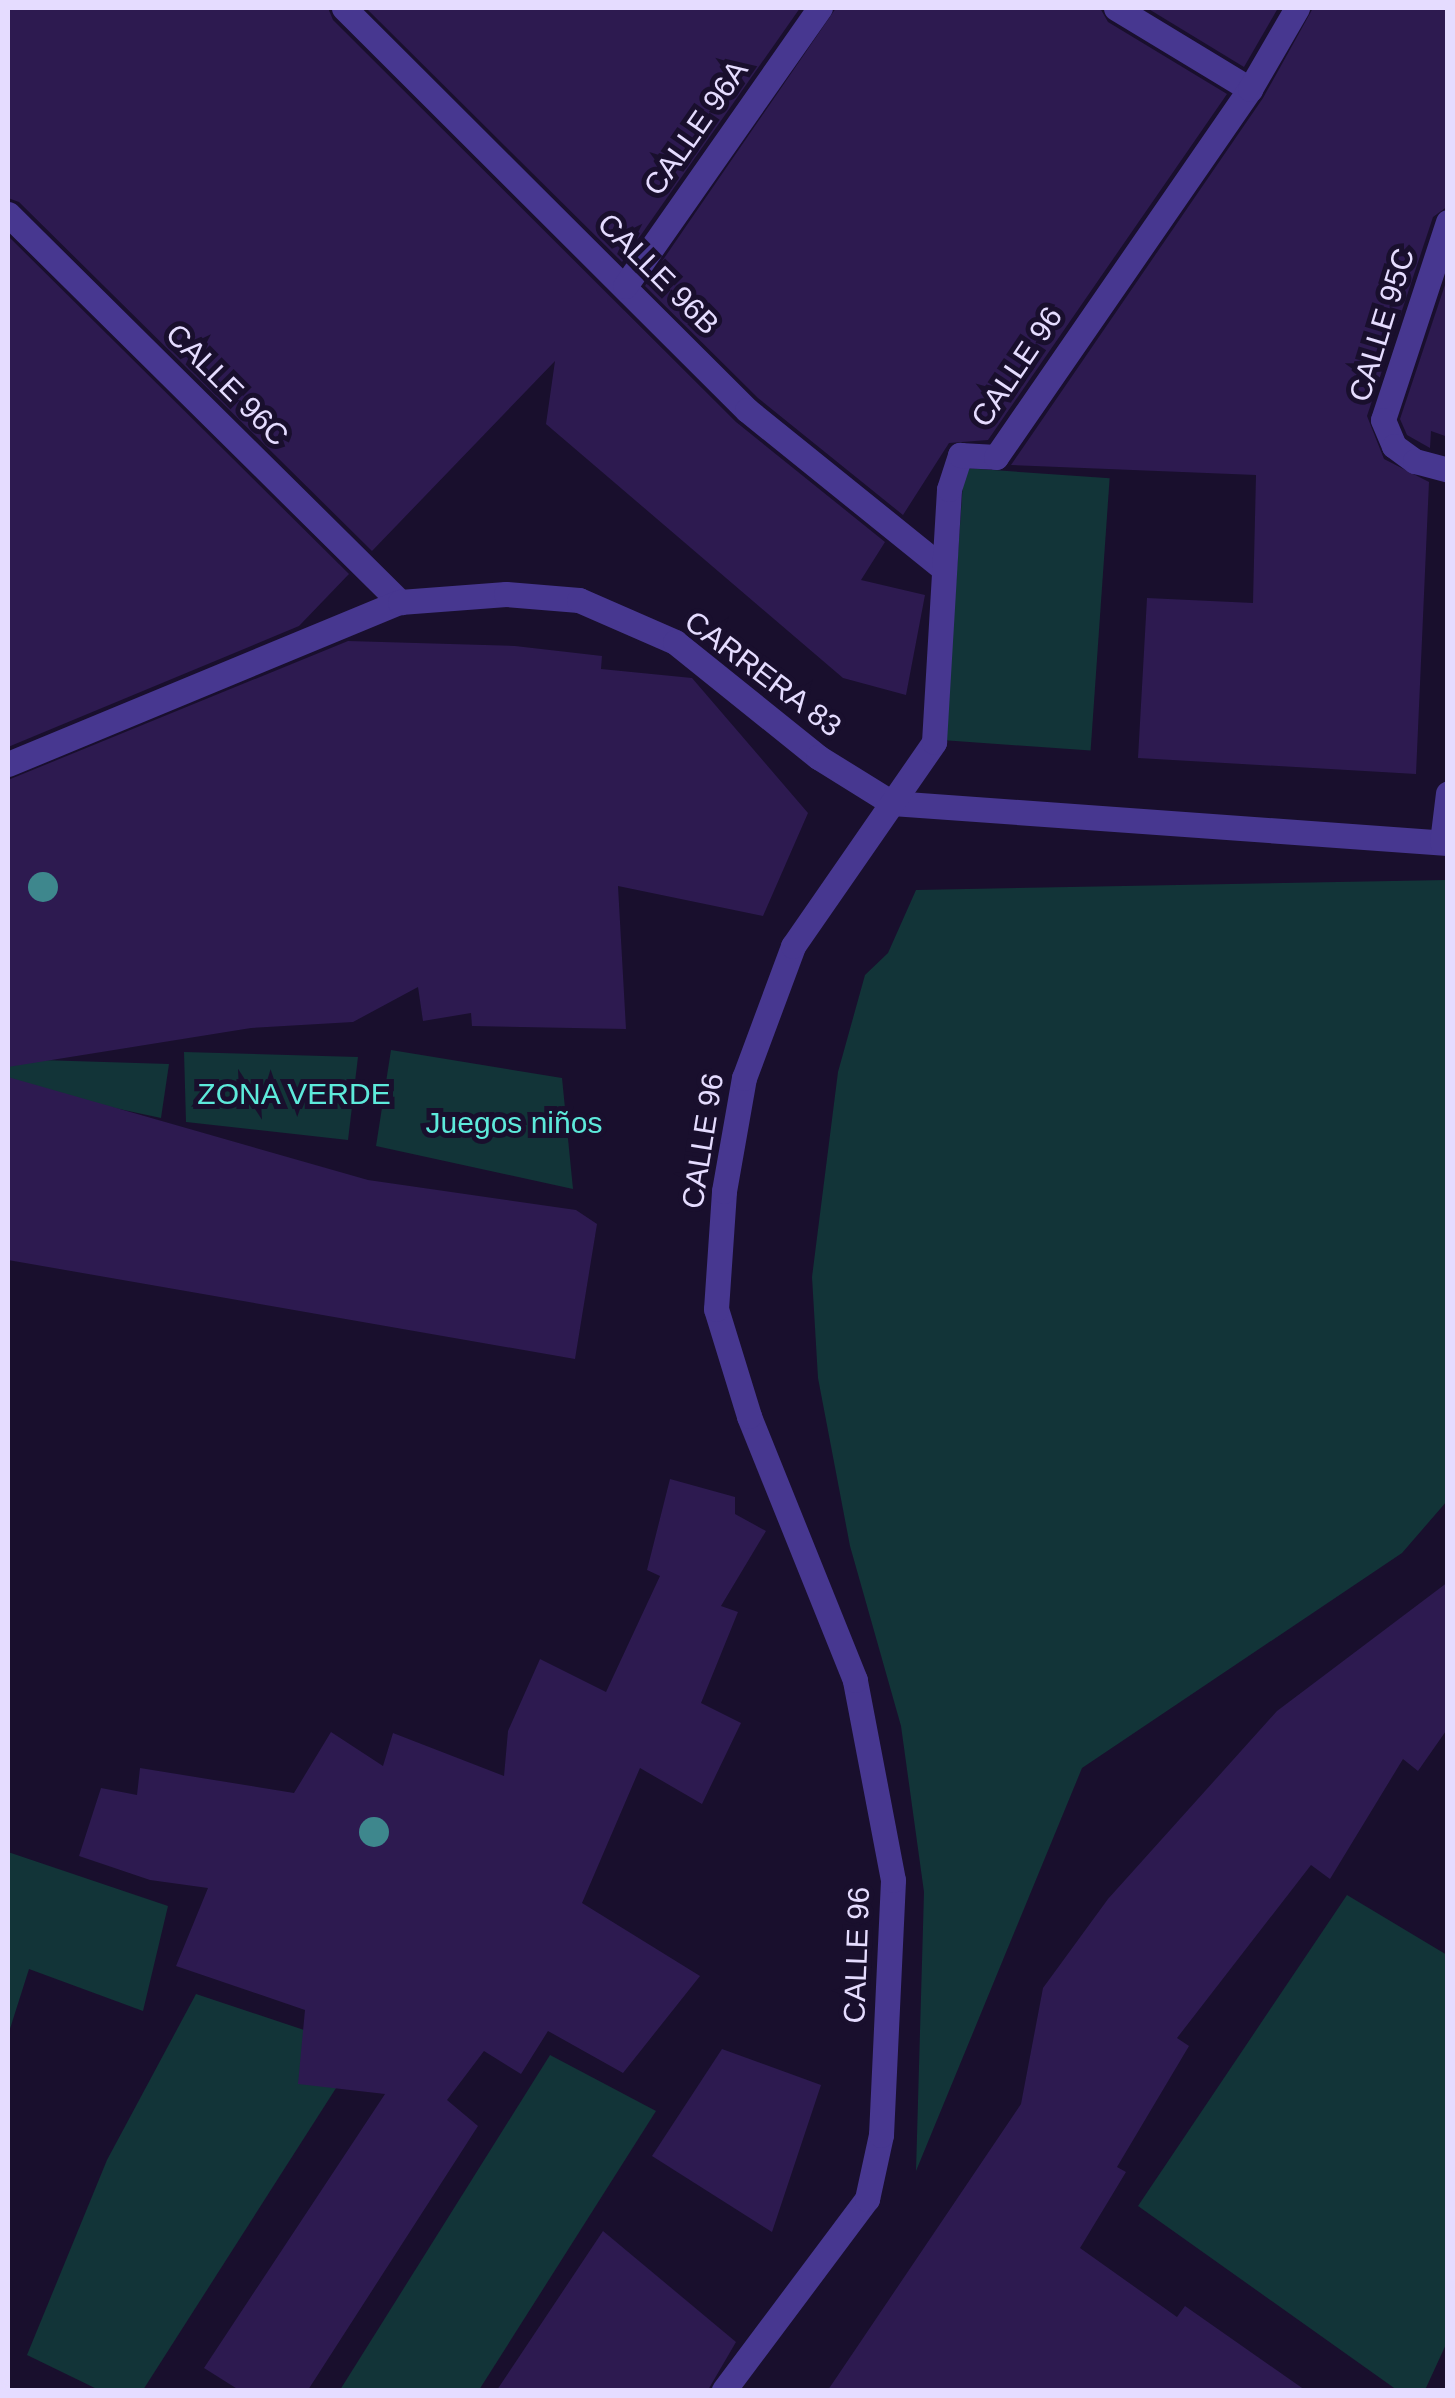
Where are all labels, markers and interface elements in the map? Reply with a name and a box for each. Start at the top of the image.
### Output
street label: CALLE 96A [636,53,756,203]
street label: CALLE 96B [590,206,726,342]
street label: CALLE 95C [1342,244,1422,406]
street label: CALLE 96 [964,300,1070,434]
street label: CALLE 96C [158,316,296,454]
street label: CARRERA 83 [677,603,849,745]
street label: CALLE 96 [675,1071,731,1211]
park label: ZONA VERDE [196,1076,392,1112]
park label: Juegos niños [426,1105,602,1141]
street label: CALLE 96 [837,1886,877,2024]

